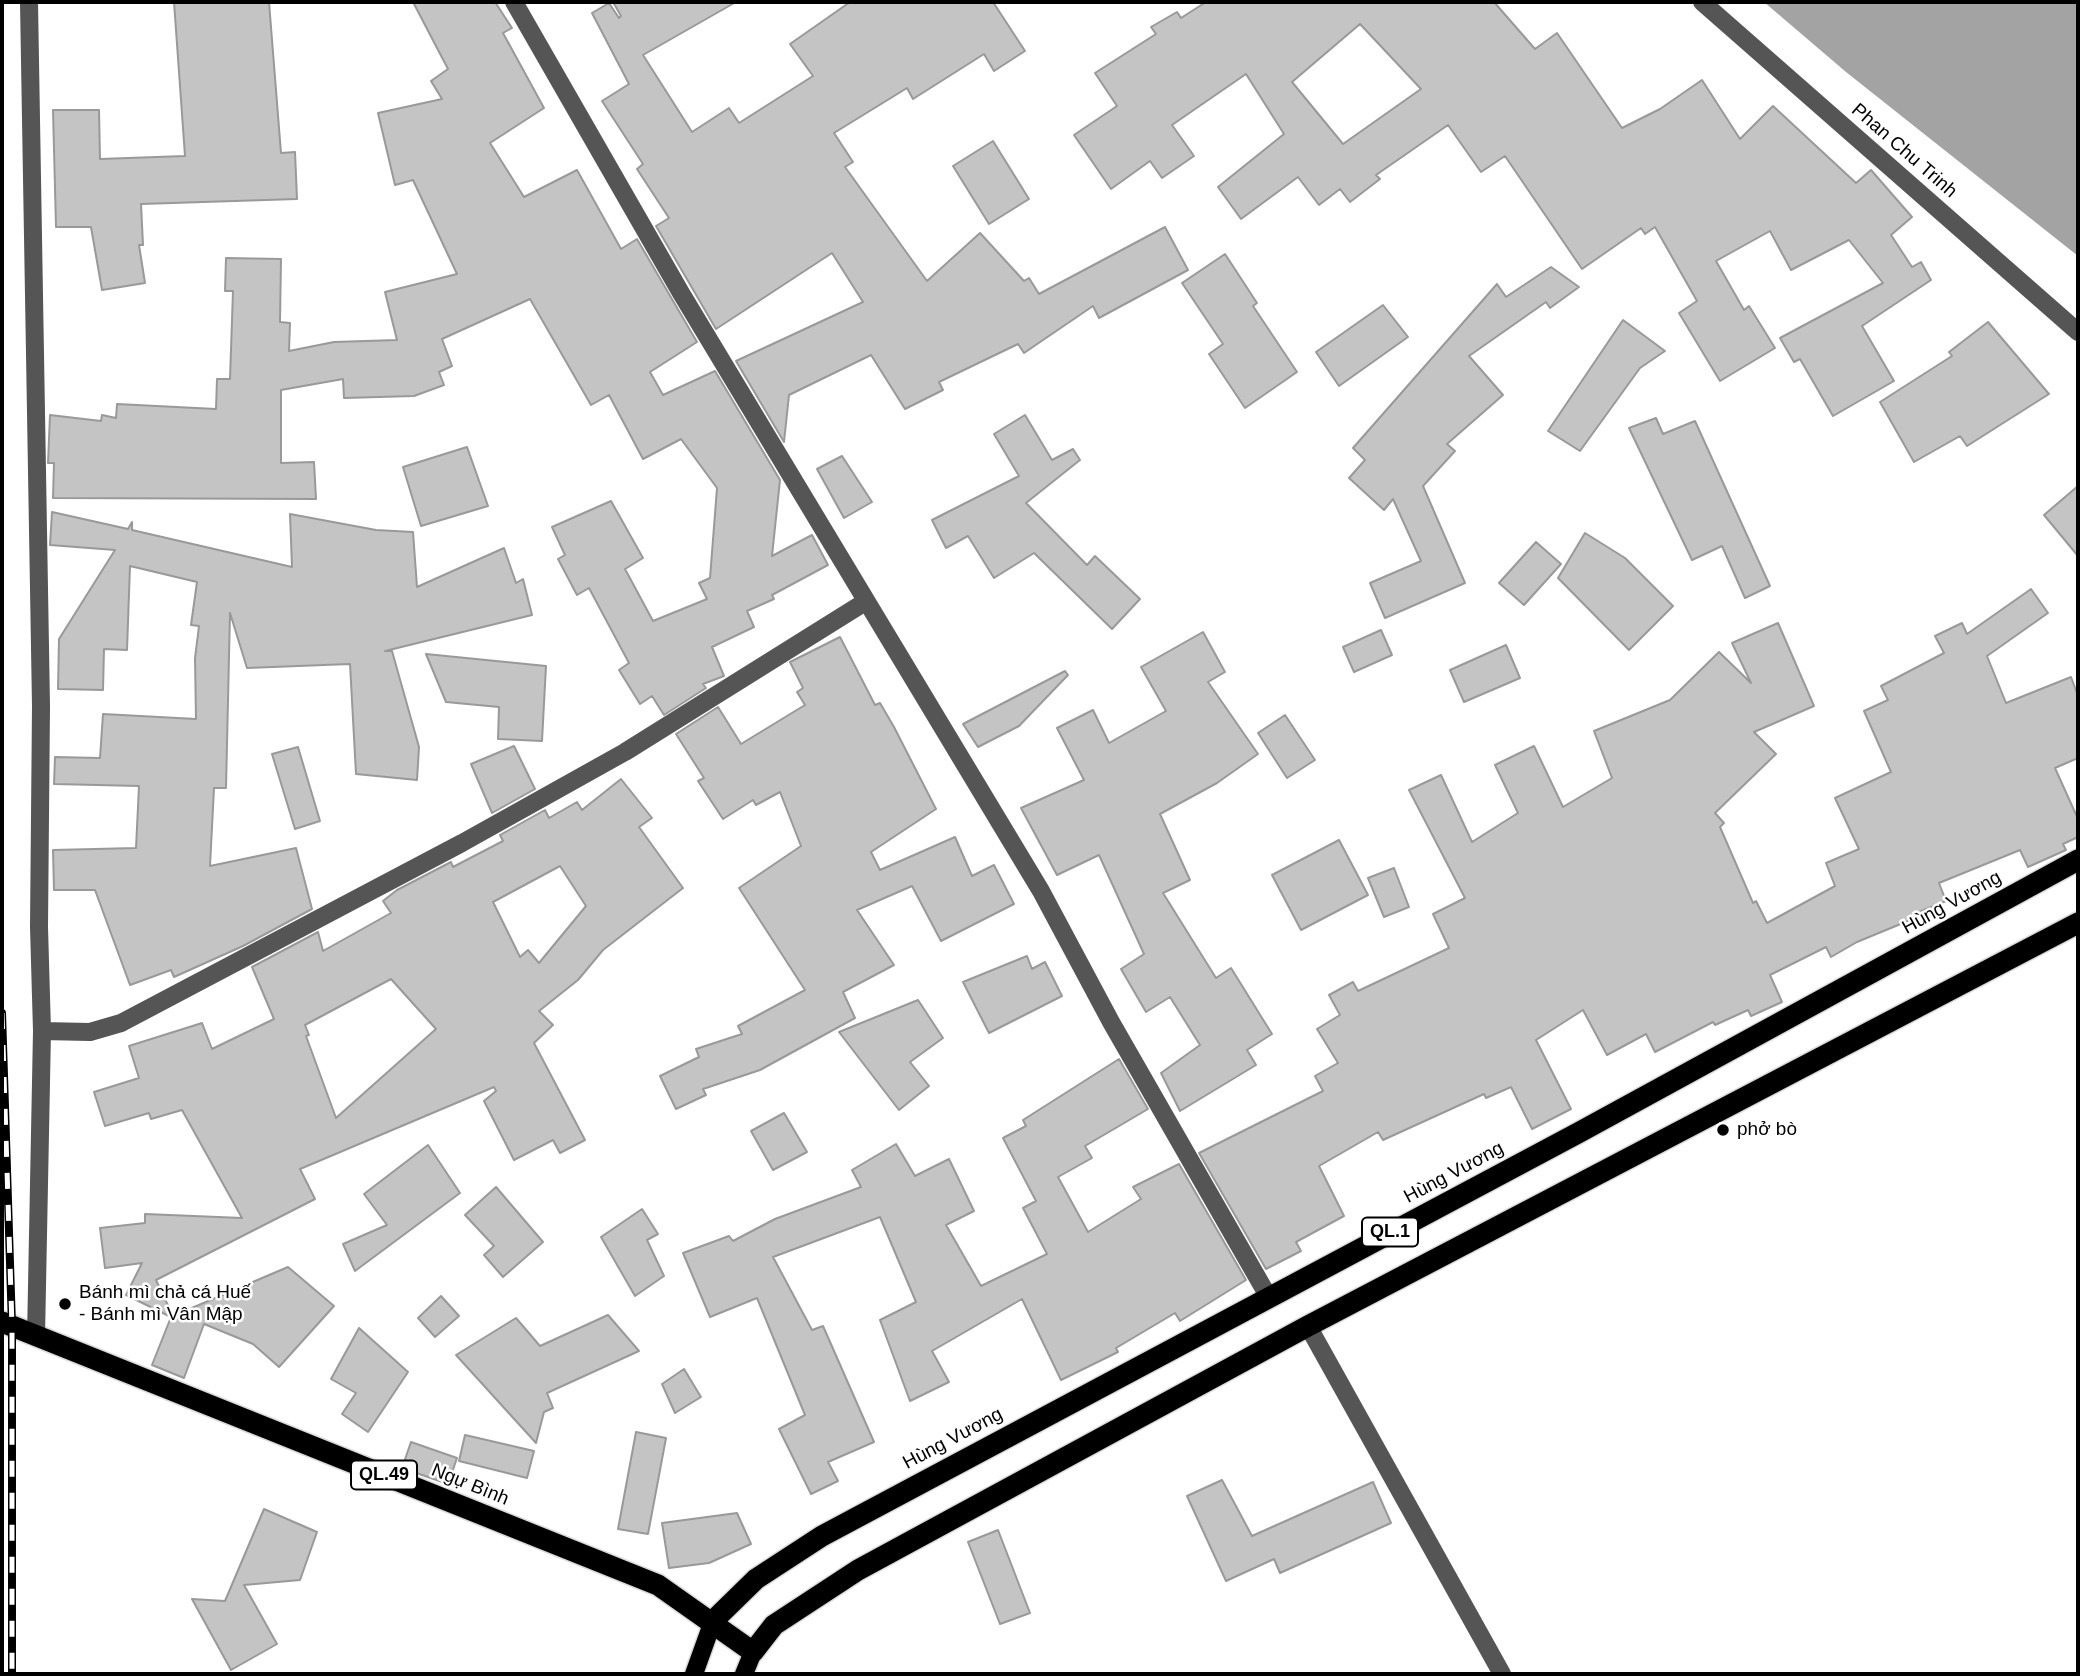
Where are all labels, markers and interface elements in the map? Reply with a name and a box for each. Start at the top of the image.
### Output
street label: Phan Chu Trinh [1847,99,1961,203]
street label: Hùng Vương [1899,866,2005,940]
place label: phở bò [1737,1119,1797,1141]
marker: phở bò [1715,1122,1731,1138]
street label: Hùng Vương [1400,1137,1508,1209]
road number: QL.1 [1362,1218,1418,1246]
place label: Bánh mì chả cá Huế - Bánh mì Vân Mập [79,1282,251,1326]
marker: Bánh mì chả cá Huế - Bánh mì Vân Mập [57,1296,73,1312]
street label: Hùng Vương [899,1403,1007,1475]
street label: Ngự Bình [428,1459,512,1511]
road number: QL.49 [351,1460,417,1490]

